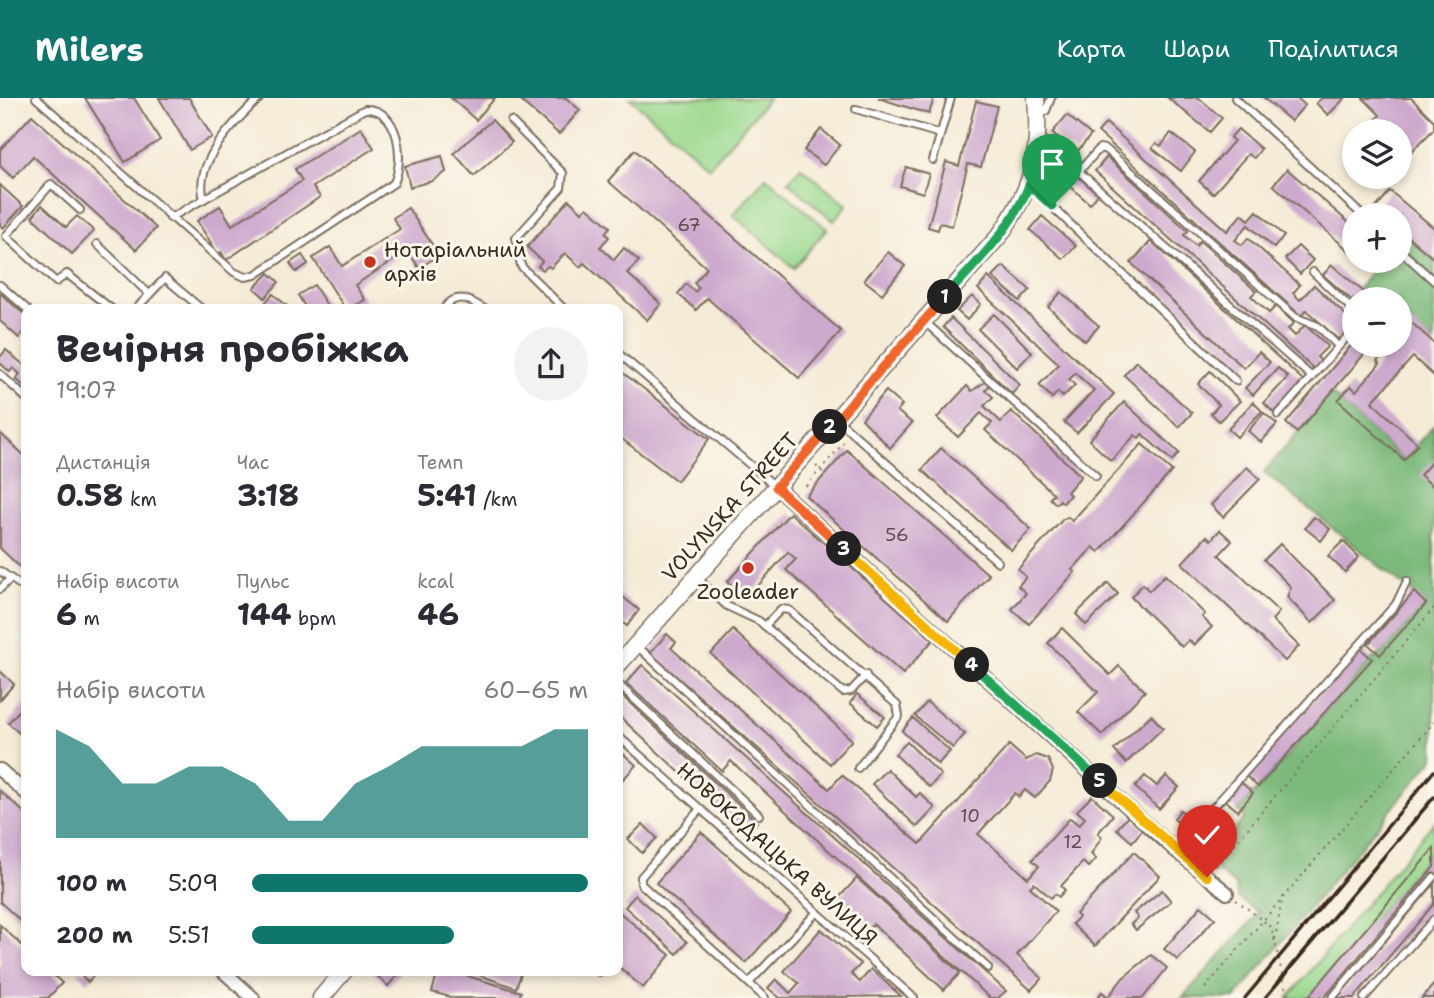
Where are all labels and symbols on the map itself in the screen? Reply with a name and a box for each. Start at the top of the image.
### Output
pin [1022,134,1082,206]
house number: 67 [677,213,701,237]
place label: Нотаріальний архів [384,236,527,288]
marker: Нотаріальний архів [362,254,378,270]
pin: 1 [928,280,962,314]
pin: 2 [812,410,848,444]
street label: VOLYNSKA STREET [656,427,804,587]
house number: 56 [885,523,909,547]
pin: 3 [826,532,862,566]
marker: Zooleader [740,560,756,576]
place label: Zooleader [697,578,799,606]
pin: 4 [954,648,990,682]
street label: НОВОКОДАЦЬКА ВУЛИЦЯ [671,756,883,952]
pin: 5 [1082,764,1118,798]
house number: 10 [960,804,980,828]
pin [1177,805,1237,877]
house number: 12 [1063,830,1083,854]

